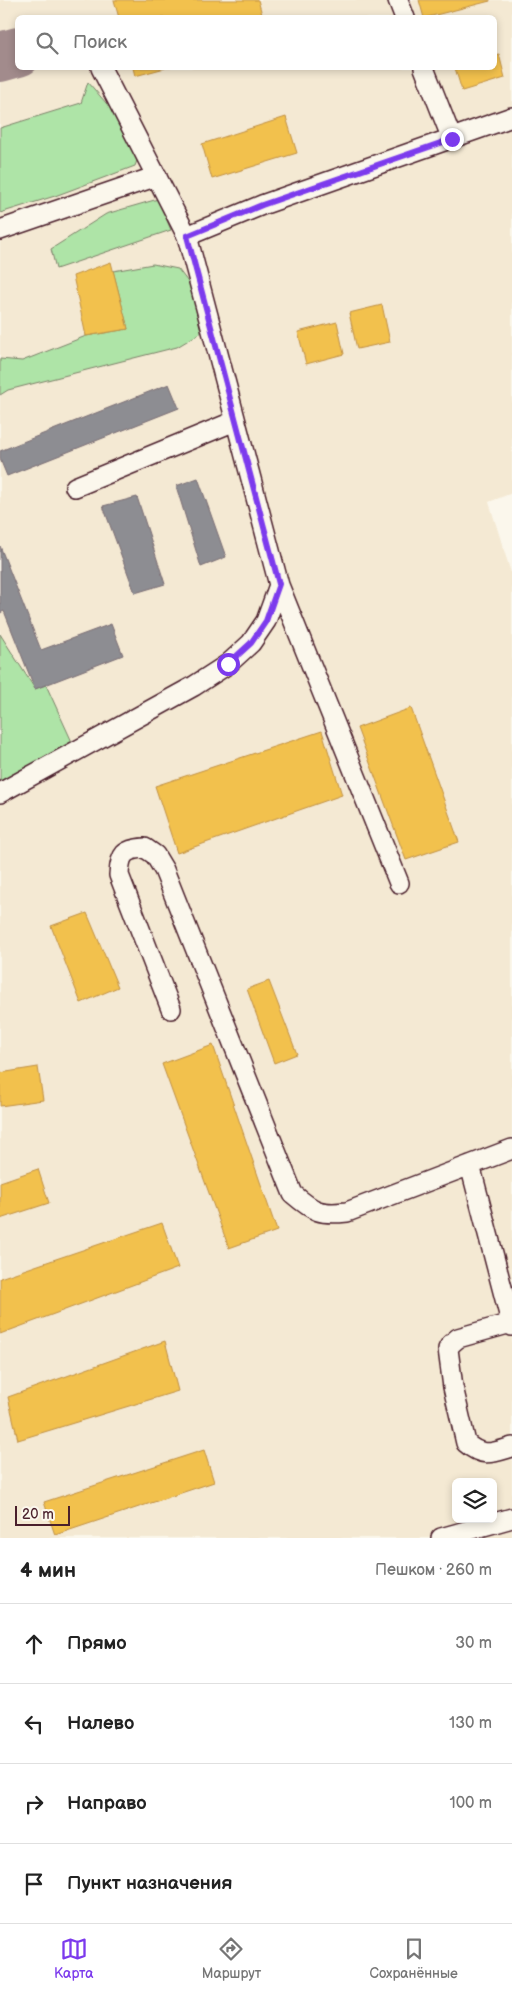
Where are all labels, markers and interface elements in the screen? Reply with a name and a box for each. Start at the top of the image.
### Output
search box [15,15,497,70]
icon: search [33,29,61,57]
text: Поиск [73,31,127,54]
route end [441,128,464,151]
route start [217,653,240,676]
map controls [452,1478,497,1523]
button: layers [452,1478,497,1523]
scale bar [15,1503,70,1526]
text: 20 m [22,1506,54,1523]
text: 4 мин [20,1558,76,1583]
text: Пешком · 260 m [375,1561,492,1580]
icon: ahead [20,1630,48,1658]
text: Прямо [67,1632,127,1655]
text: 30 m [455,1634,492,1653]
icon: left [20,1710,48,1738]
text: Налево [67,1712,134,1735]
text: 130 m [449,1714,492,1733]
icon: right [20,1790,48,1818]
text: Направо [67,1792,147,1815]
text: 100 m [449,1794,492,1813]
icon: arrive [20,1870,48,1898]
text: Пункт назначения [67,1872,232,1895]
tab: Карта [54,1935,94,1982]
tab: Маршрут [202,1935,261,1982]
tab: Сохранённые [369,1935,458,1982]

